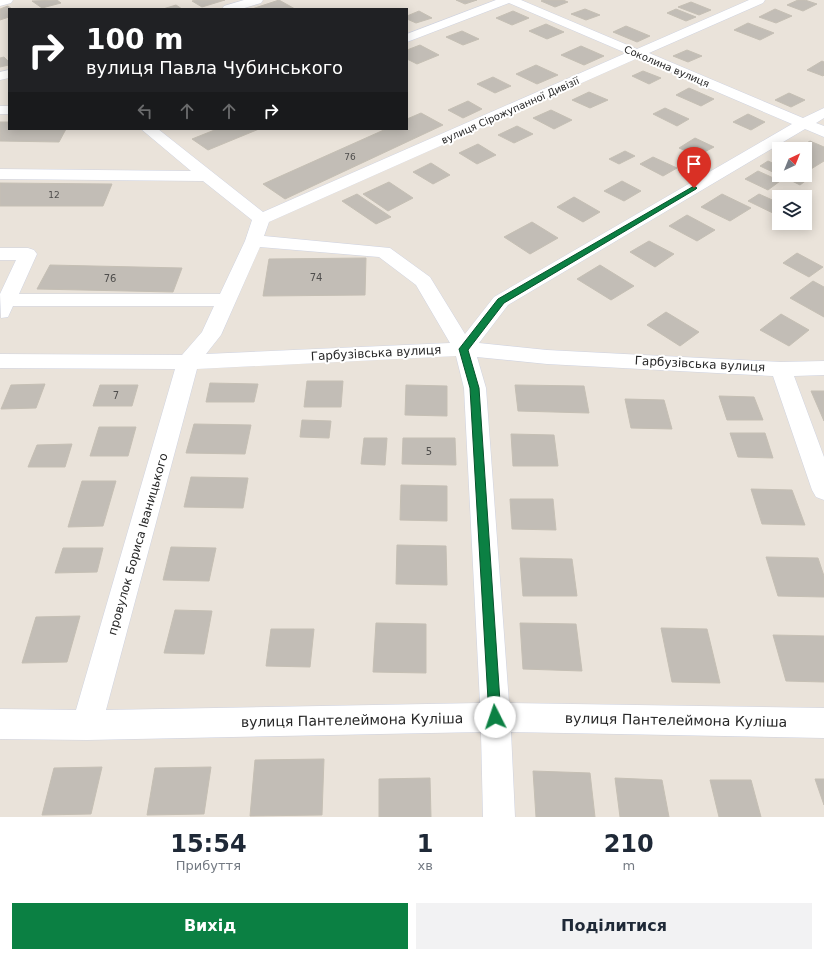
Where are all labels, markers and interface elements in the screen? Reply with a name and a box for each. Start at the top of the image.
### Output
text: 100 m [86,23,183,56]
icon: right [20,24,72,76]
street label: Соколина вулиця [623,44,711,89]
text: вулиця Павла Чубинського [86,57,343,78]
street label: вулиця Сірожупанної Дивізії [440,75,581,146]
icon: left [134,100,156,122]
icon: ahead [176,100,198,122]
icon: ahead [218,100,240,122]
icon: right [260,100,282,122]
north arrow [772,142,812,182]
map controls [772,142,812,230]
pin [677,147,711,188]
house number: 76 [344,152,356,162]
icon: arrive [683,153,705,175]
house number: 12 [48,190,60,200]
button: layers [772,190,812,230]
house number: 74 [310,272,322,283]
house number: 76 [104,273,116,284]
street label: Гарбузівська вулиця [310,343,442,363]
street label: Гарбузівська вулиця [634,354,766,374]
house number: 7 [113,390,119,401]
house number: 5 [426,446,432,457]
street label: провулок Бориса Іваницького [105,451,171,637]
position arrow [474,696,516,738]
street label: вулиця Пантелеймона Куліша [241,710,463,730]
street label: вулиця Пантелеймона Куліша [565,710,787,730]
text: 15:54 [170,830,247,858]
text: 1 [417,830,433,858]
text: 210 [604,830,654,858]
text: Прибуття [176,858,241,873]
text: хв [417,858,433,873]
text: m [622,858,635,873]
button: Вихід [12,903,408,949]
button: Поділитися [416,903,812,949]

